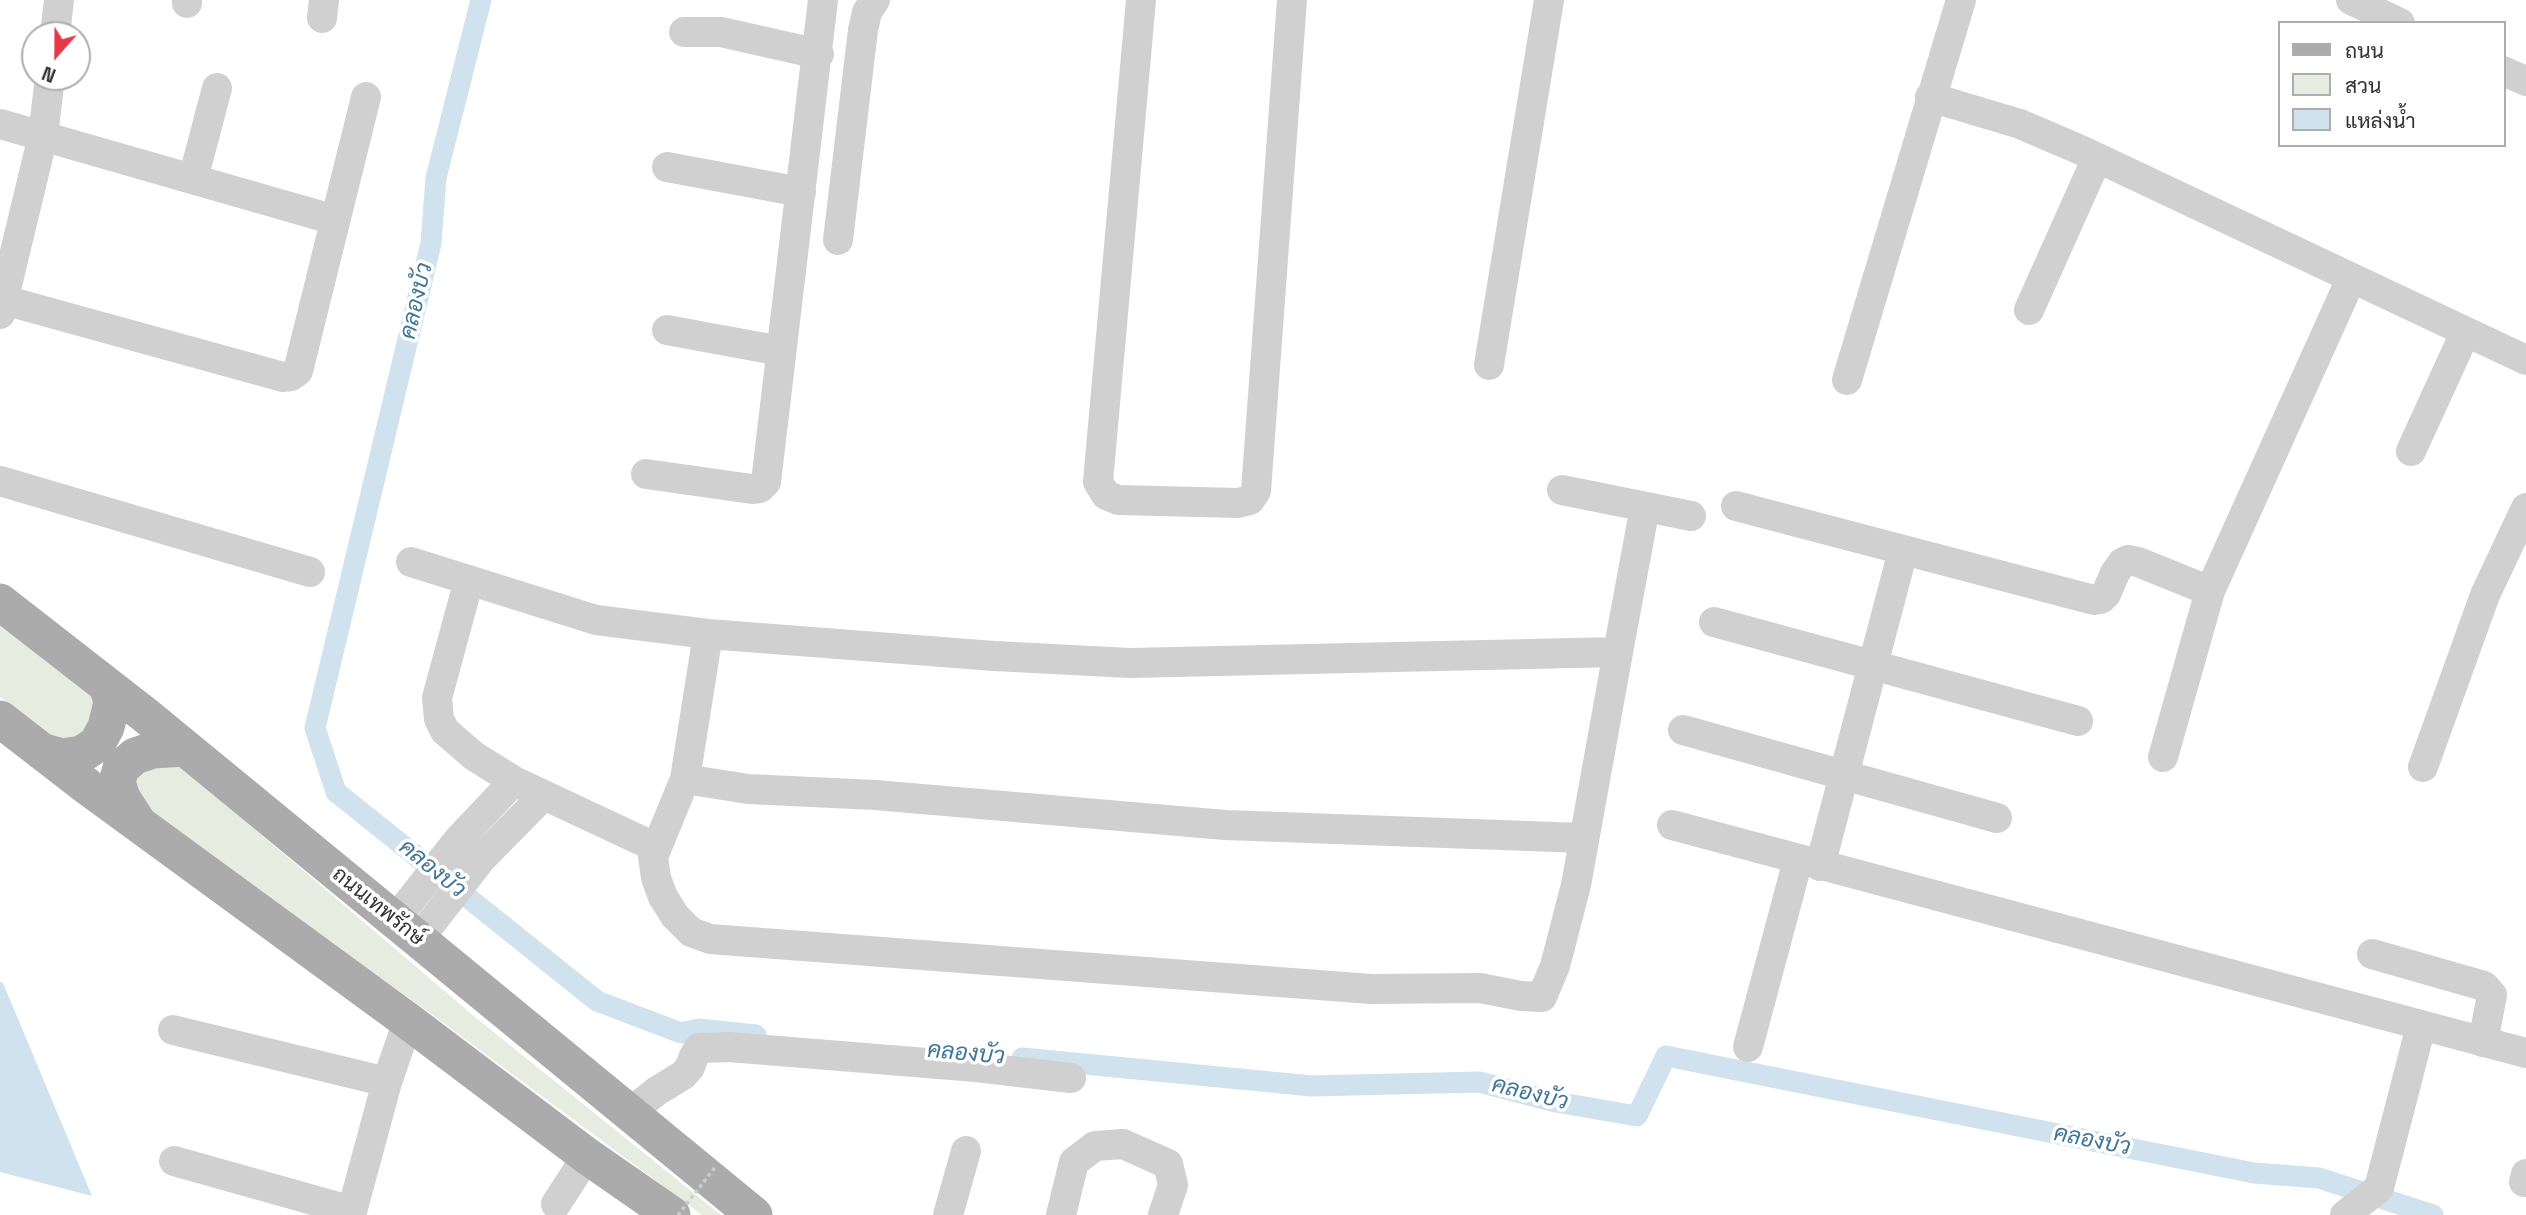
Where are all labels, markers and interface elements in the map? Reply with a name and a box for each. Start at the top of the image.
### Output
north arrow [21,21,91,91]
legend [2278,21,2505,147]
text: ถนน [2345,37,2384,64]
text: N [39,60,59,88]
text: สวน [2345,72,2381,99]
text: แหล่งน้ำ [2345,107,2416,134]
water label: คลองบัว [395,260,439,342]
water label: คลองบัว [393,834,471,904]
street label: ถนนเทพรักษ์ [327,862,429,952]
water label: คลองบัว [926,1037,1006,1071]
water label: คลองบัว [1489,1071,1571,1117]
water label: คลองบัว [2051,1120,2133,1162]

